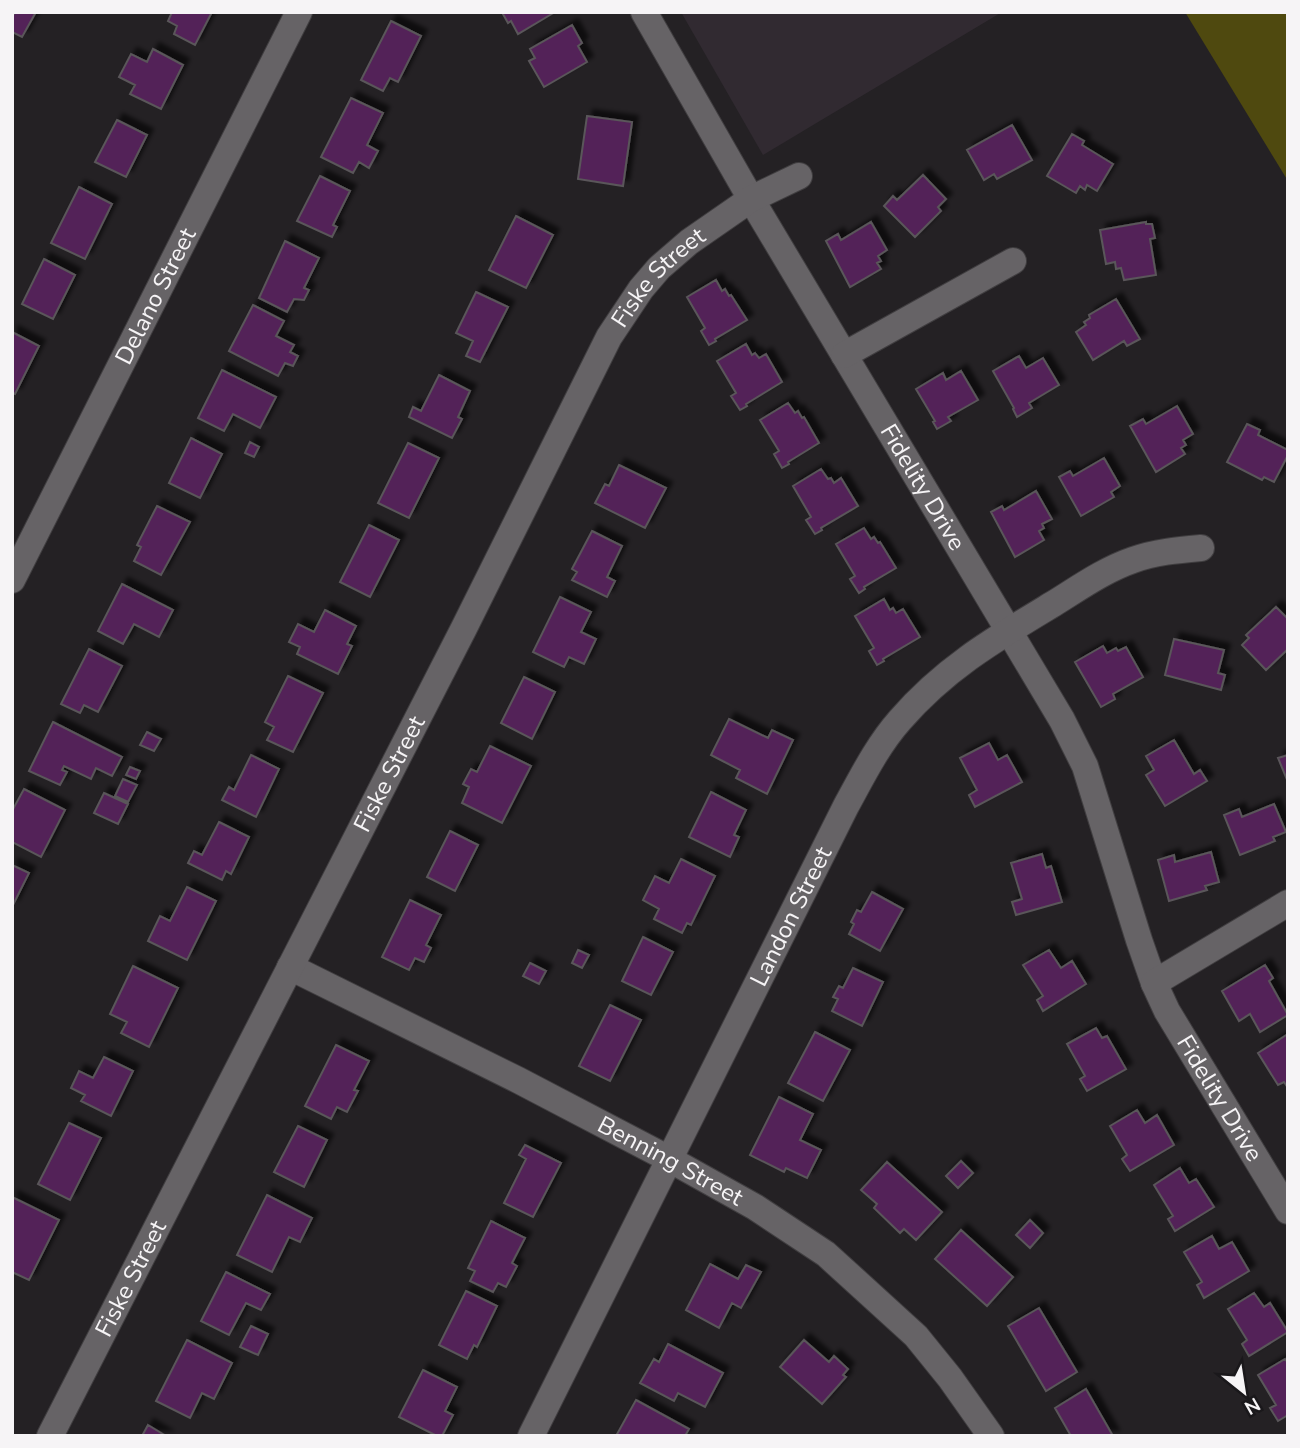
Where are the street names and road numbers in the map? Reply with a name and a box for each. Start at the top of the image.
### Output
street label: Fiske Street [604,219,712,334]
street label: Delano Street [108,222,204,370]
street label: Fidelity Drive [873,418,973,556]
street label: Fiske Street [346,710,433,837]
street label: Landon Street [743,841,839,992]
street label: Fidelity Drive [1169,1029,1270,1167]
street label: Benning Street [592,1108,750,1214]
street label: Fiske Street [88,1214,174,1342]

